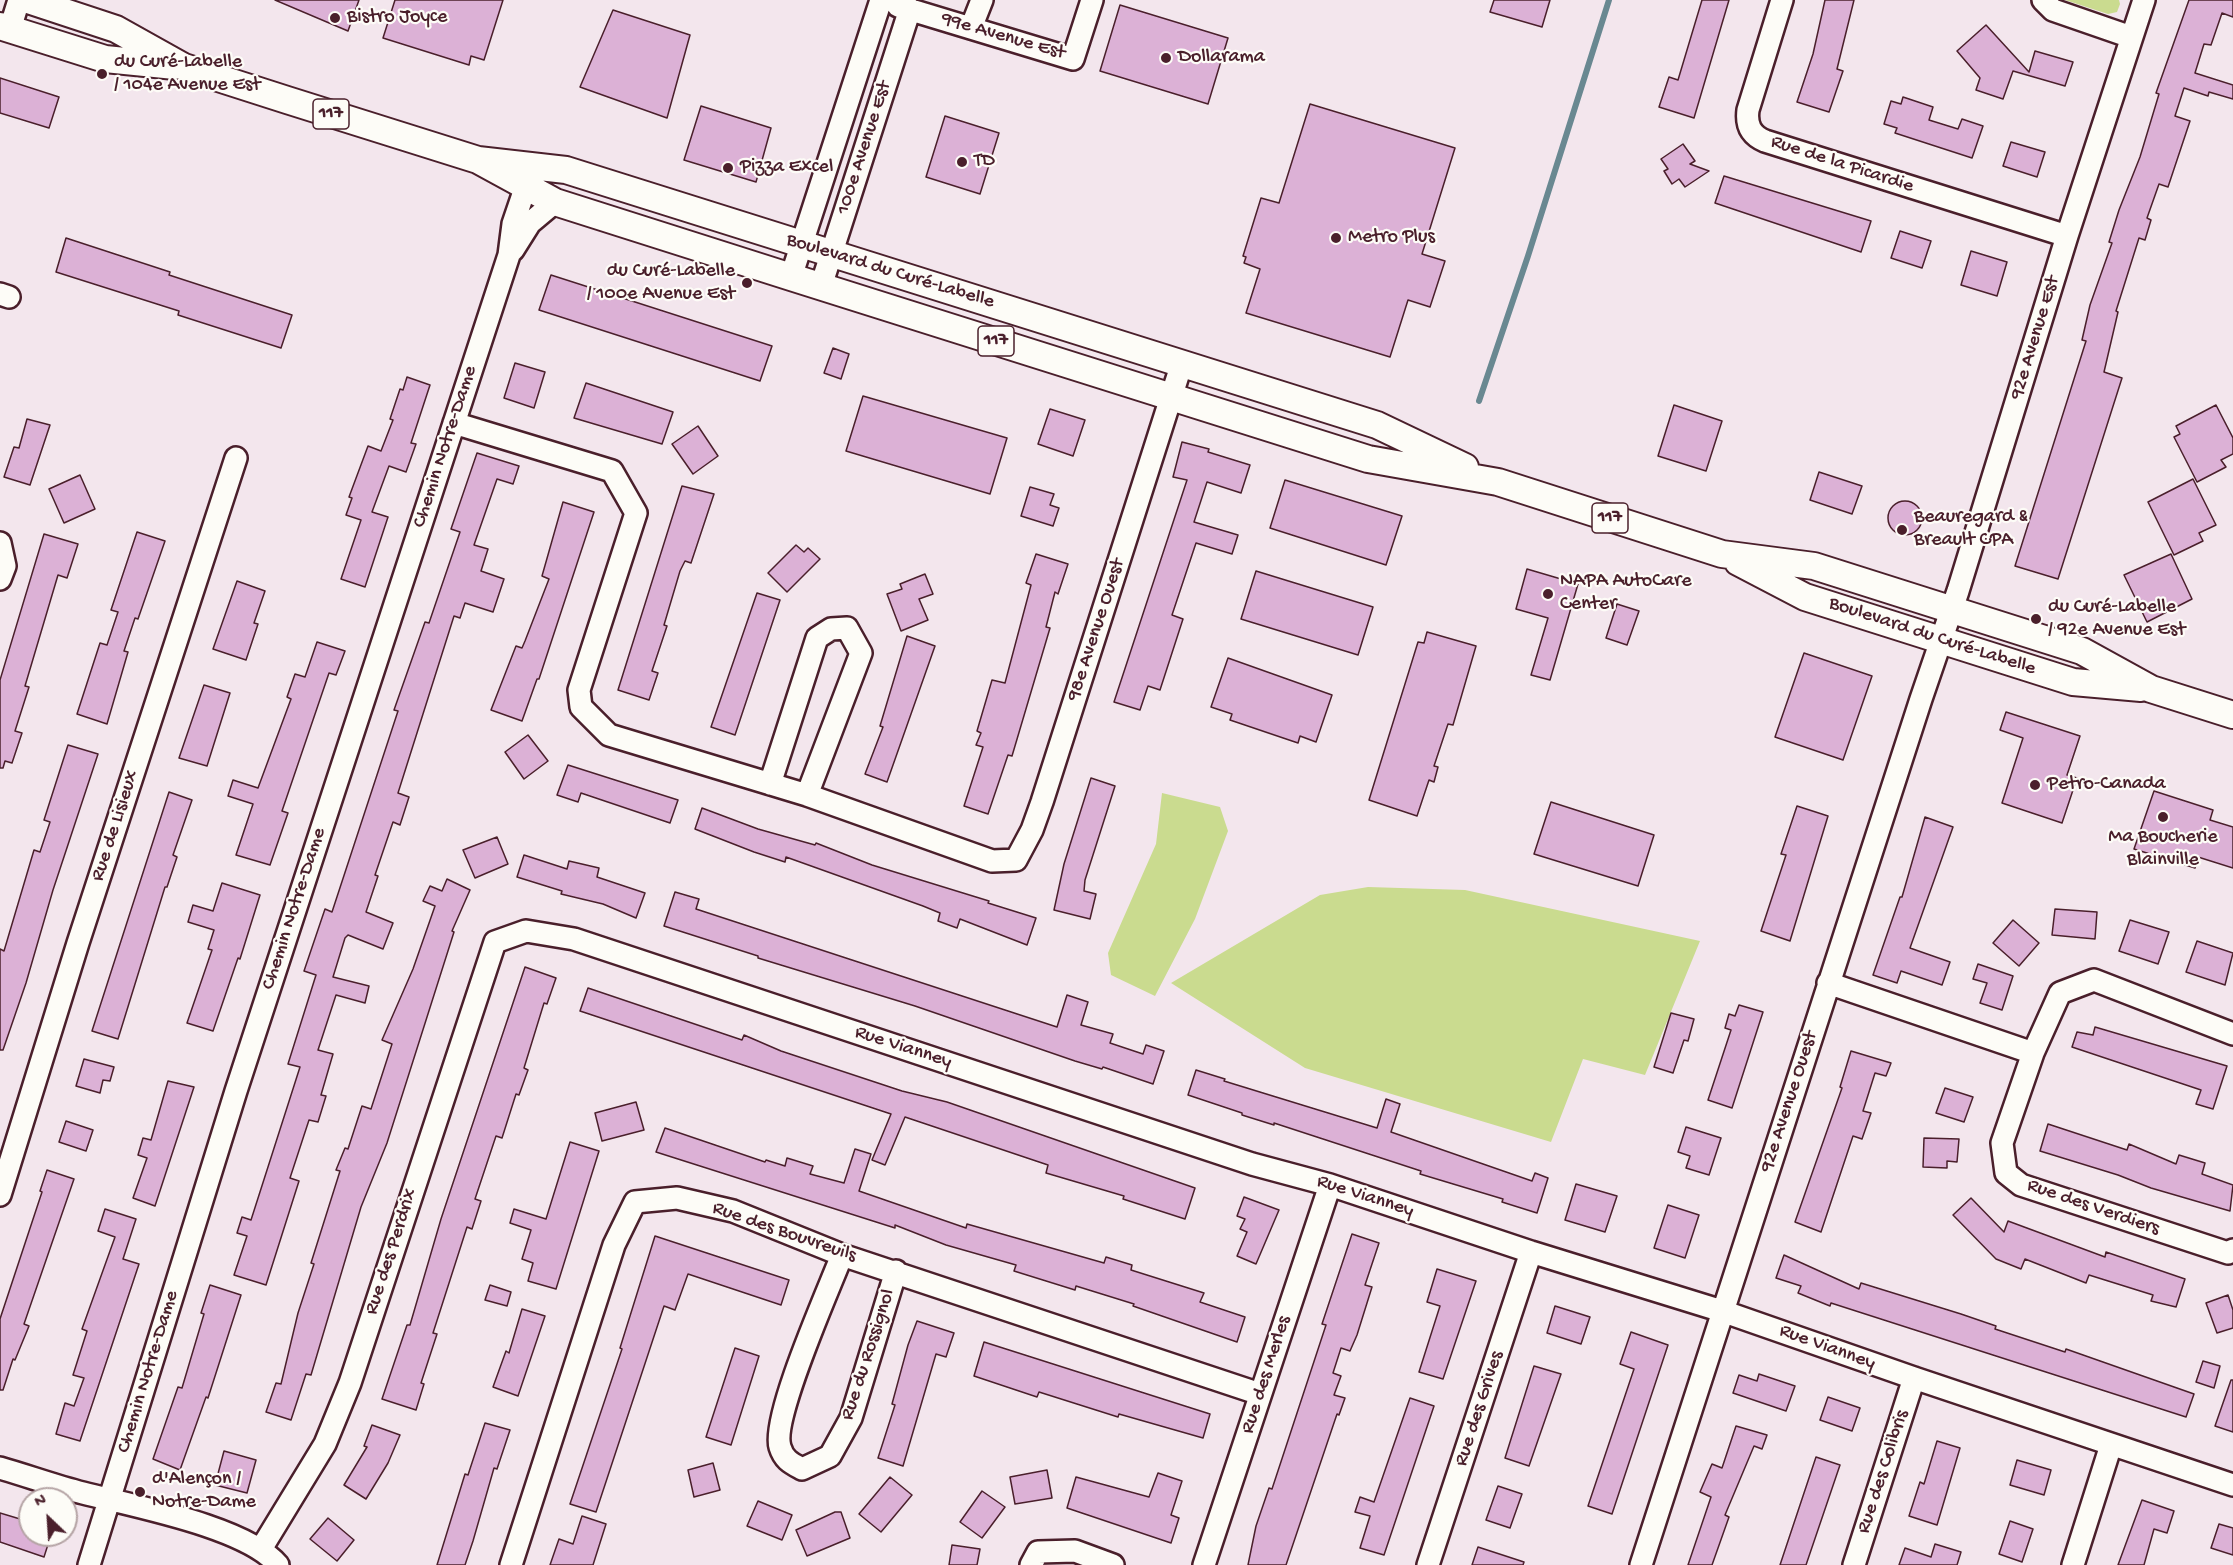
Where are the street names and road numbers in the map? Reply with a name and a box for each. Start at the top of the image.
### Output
street label: 99e Avenue Est [938,8,1068,66]
street label: 100e Avenue Est [832,78,898,218]
road number: 117 [313,99,349,129]
street label: Rue de la Picardie [1768,131,1916,199]
street label: Boulevard du Curé-Labelle [783,229,997,315]
street label: 92e Avenue Est [2006,273,2066,403]
road number: 117 [978,326,1014,356]
street label: Chemin Notre-Dame [409,363,483,531]
road number: 117 [1592,503,1628,533]
street label: 98e Avenue Ouest [1063,556,1131,704]
street label: Boulevard du Curé-Labelle [1825,592,2039,682]
street label: Rue de Lisieux [87,767,145,885]
street label: Chemin Notre-Dame [258,825,332,993]
street label: Rue Vianney [851,1021,955,1075]
street label: 92e Avenue Ouest [1756,1028,1824,1176]
street label: Rue Vianney [1313,1170,1417,1224]
street label: Rue des Verdiers [2024,1174,2162,1242]
street label: Rue des Perdrix [360,1186,424,1318]
street label: Rue des Bouvreuils [709,1197,859,1269]
street label: Rue du Rossignol [837,1286,901,1424]
street label: Chemin Notre-Dame [113,1288,185,1456]
street label: Rue des Merles [1237,1313,1297,1437]
street label: Rue Vianney [1776,1320,1878,1376]
street label: Rue des Grives [1450,1348,1510,1470]
street label: Rue des Colibris [1853,1407,1915,1537]

